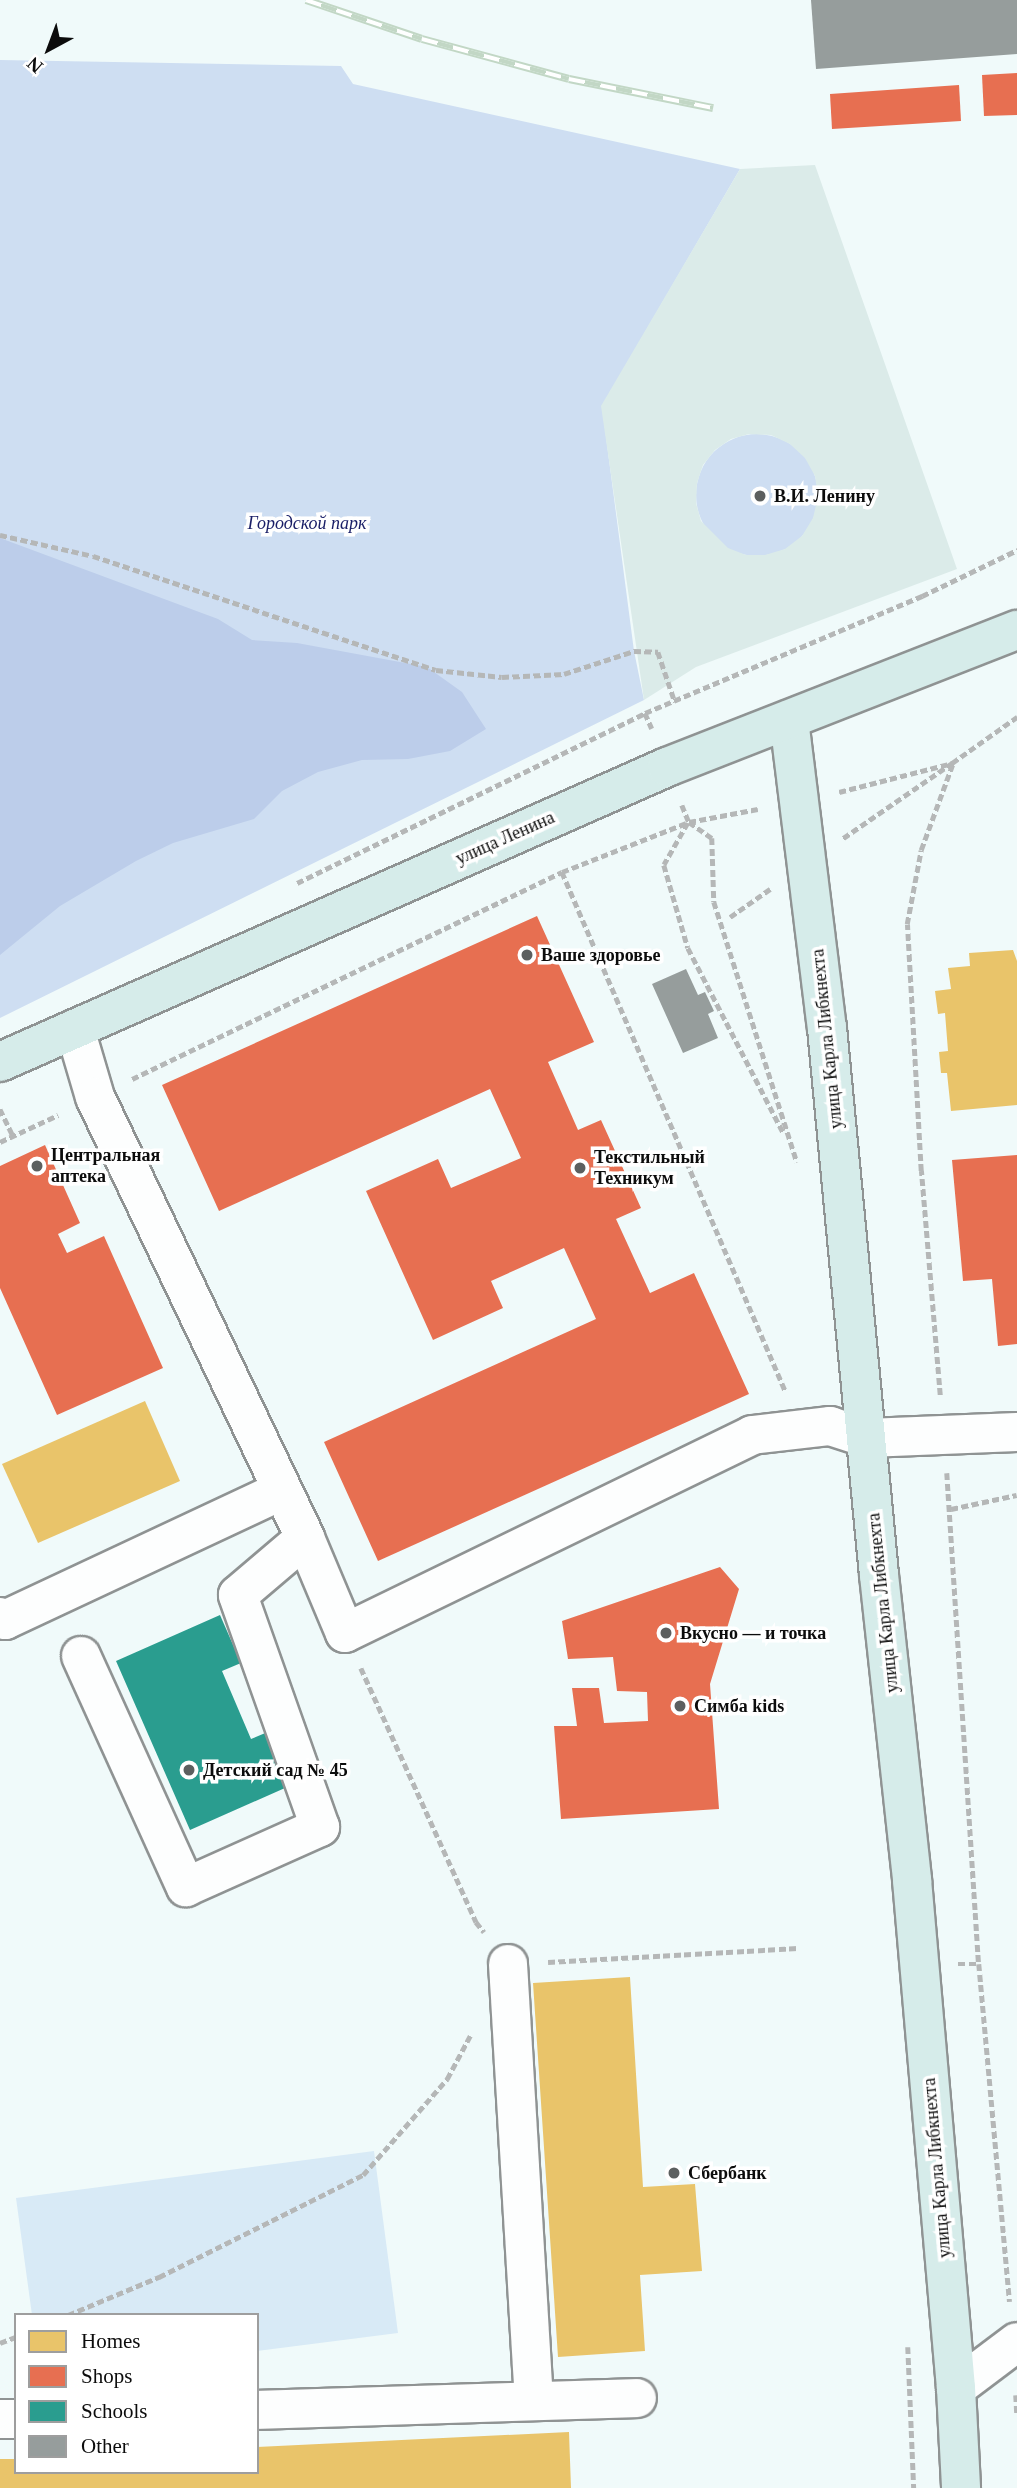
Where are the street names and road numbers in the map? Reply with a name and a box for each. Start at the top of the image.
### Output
street label: улица Ленина [452,807,558,869]
street label: улица Карла Либкнехта [807,948,847,1130]
street label: улица Карла Либкнехта [863,1512,903,1694]
street label: улица Карла Либкнехта [918,2077,956,2259]

